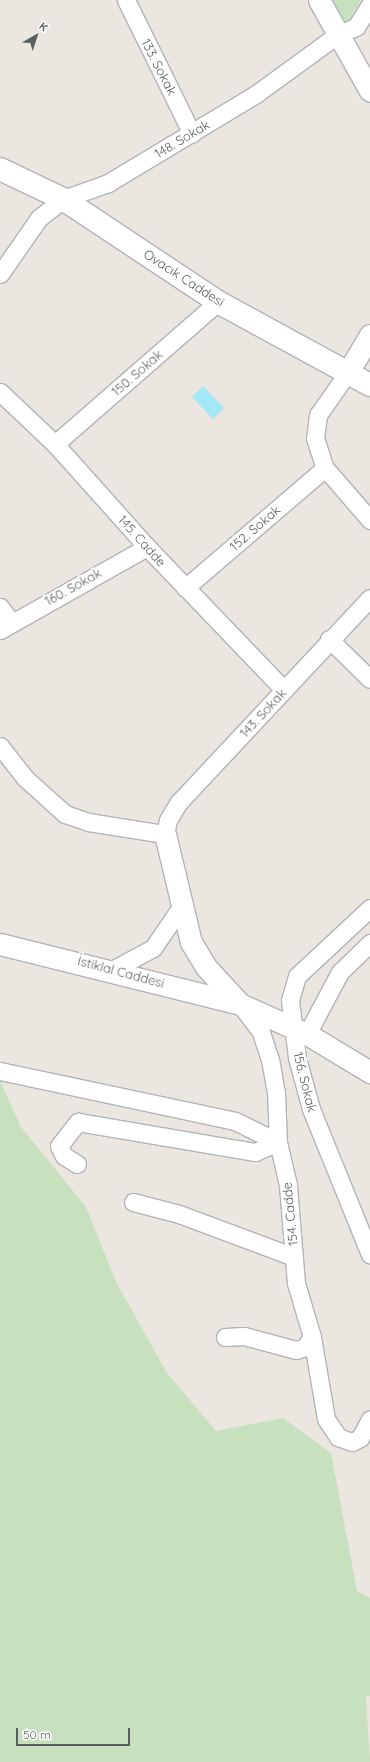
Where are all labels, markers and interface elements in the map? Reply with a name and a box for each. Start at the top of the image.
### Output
north arrow [16,16,56,56]
text: K [36,19,51,34]
street label: 133. Sokak [138,36,180,98]
street label: 148. Sokak [152,117,212,161]
street label: Ovacık Caddesi [141,246,227,310]
street label: 150. Sokak [108,347,166,399]
street label: 152. Sokak [227,502,283,554]
street label: 145. Cadde [115,512,169,570]
street label: 160. Sokak [42,565,104,609]
street label: 143. Sokak [236,685,290,741]
street label: İstiklal Caddesi [76,953,166,991]
street label: 156. Sokak [290,1050,320,1114]
street label: 154. Cadde [279,1181,301,1247]
scale bar [18,1720,132,1746]
text: 50 m [23,1727,51,1742]

